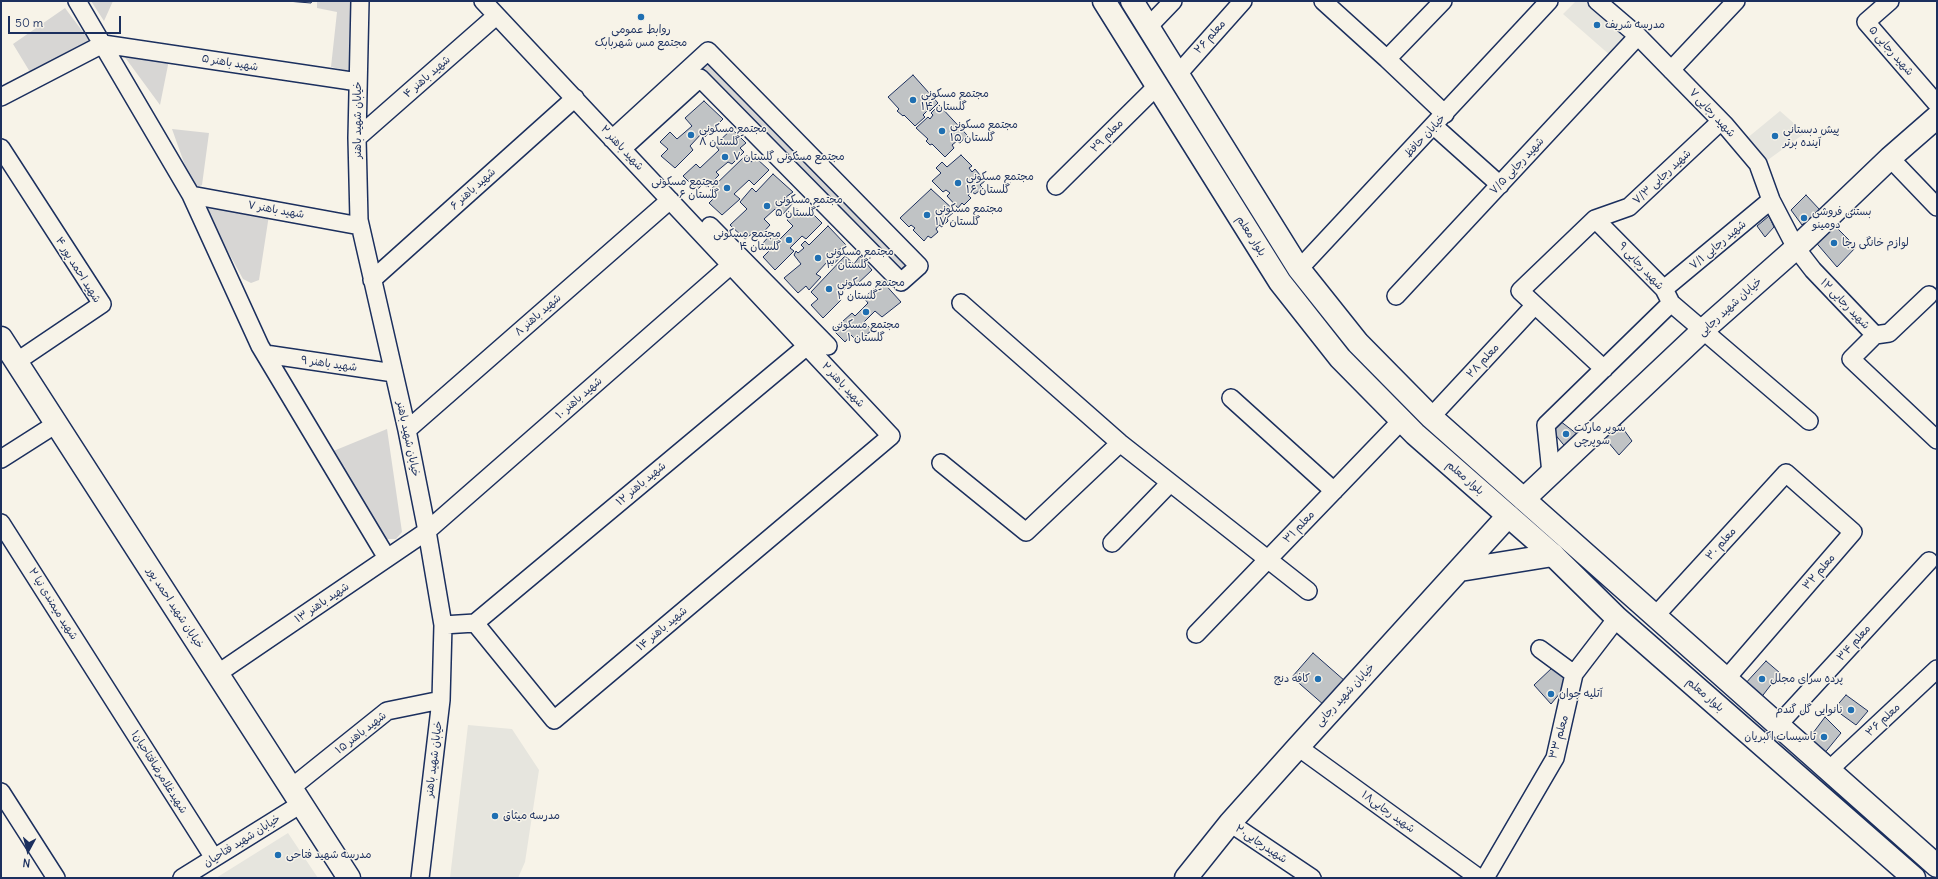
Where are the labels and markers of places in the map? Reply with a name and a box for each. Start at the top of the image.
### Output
marker: روابط عمومی مجتمع مس شهربابک [636,12,646,22]
place label: مدرسه شریف [1605,18,1665,32]
marker: مدرسه شریف [1592,20,1602,30]
place label: روابط عمومی مجتمع مس شهربابک [595,23,687,49]
place label: مجتمع مسکونی گلستان ۱۴ [921,87,989,113]
marker: مجتمع مسکونی گلستان ۱۴ [908,95,918,105]
place label: مجتمع مسکونی گلستان ۱۵ [950,118,1018,144]
place label: مجتمع مسکونی گلستان ۸ [699,122,767,148]
place label: پیش دبستانی آینده برتر [1783,123,1840,149]
marker: مجتمع مسکونی گلستان ۱۵ [937,126,947,136]
marker: مجتمع مسکونی گلستان ۸ [686,130,696,140]
marker: پیش دبستانی آینده برتر [1770,131,1780,141]
place label: مجتمع مسکونی گلستان ۷ [733,150,845,164]
marker: مجتمع مسکونی گلستان ۷ [720,152,730,162]
place label: مجتمع مسکونی گلستان ۱۶ [966,170,1034,196]
place label: مجتمع مسکونی گلستان ۶ [651,175,719,201]
marker: مجتمع مسکونی گلستان ۱۶ [953,178,963,188]
marker: مجتمع مسکونی گلستان ۶ [722,183,732,193]
place label: مجتمع مسکونی گلستان ۵ [775,193,843,219]
marker: مجتمع مسکونی گلستان ۵ [762,201,772,211]
place label: مجتمع مسکونی گلستان ۱۷ [935,202,1003,228]
place label: بستنی فروشی دومینو [1812,205,1872,231]
marker: مجتمع مسکونی گلستان ۱۷ [922,210,932,220]
marker: بستنی فروشی دومینو [1799,213,1809,223]
place label: مجتمع مسکونی گلستان ۴ [713,227,781,253]
marker: مجتمع مسکونی گلستان ۴ [784,235,794,245]
place label: لوازم خانگی رجا [1842,236,1909,250]
marker: لوازم خانگی رجا [1829,238,1839,248]
place label: مجتمع مسکونی گلستان ۳ [826,245,894,271]
marker: مجتمع مسکونی گلستان ۳ [813,253,823,263]
place label: مجتمع مسکونی گلستان ۲ [837,276,905,302]
marker: مجتمع مسکونی گلستان ۲ [824,284,834,294]
marker: مجتمع مسکونی گلستان ۱ [861,307,871,317]
place label: مجتمع مسکونی گلستان ۱ [832,318,900,344]
place label: سوپر مارکت سوپرچی [1574,421,1625,447]
marker: سوپر مارکت سوپرچی [1561,429,1571,439]
place label: کافه دنج [1274,672,1310,686]
place label: پرده سرای مجلل [1770,672,1843,686]
marker: کافه دنج [1313,674,1323,684]
marker: پرده سرای مجلل [1757,674,1767,684]
place label: آتلیه جوان [1559,687,1602,701]
marker: آتلیه جوان [1546,689,1556,699]
place label: نانوایی گل گندم [1775,703,1843,717]
marker: نانوایی گل گندم [1846,705,1856,715]
place label: تاسیسات اکبریان [1744,730,1816,744]
marker: تاسیسات اکبریان [1819,732,1829,742]
place label: مدرسه میثاق [503,809,560,823]
marker: مدرسه میثاق [490,811,500,821]
place label: مدرسه شهید فتاحی [286,848,371,862]
marker: مدرسه شهید فتاحی [273,850,283,860]

